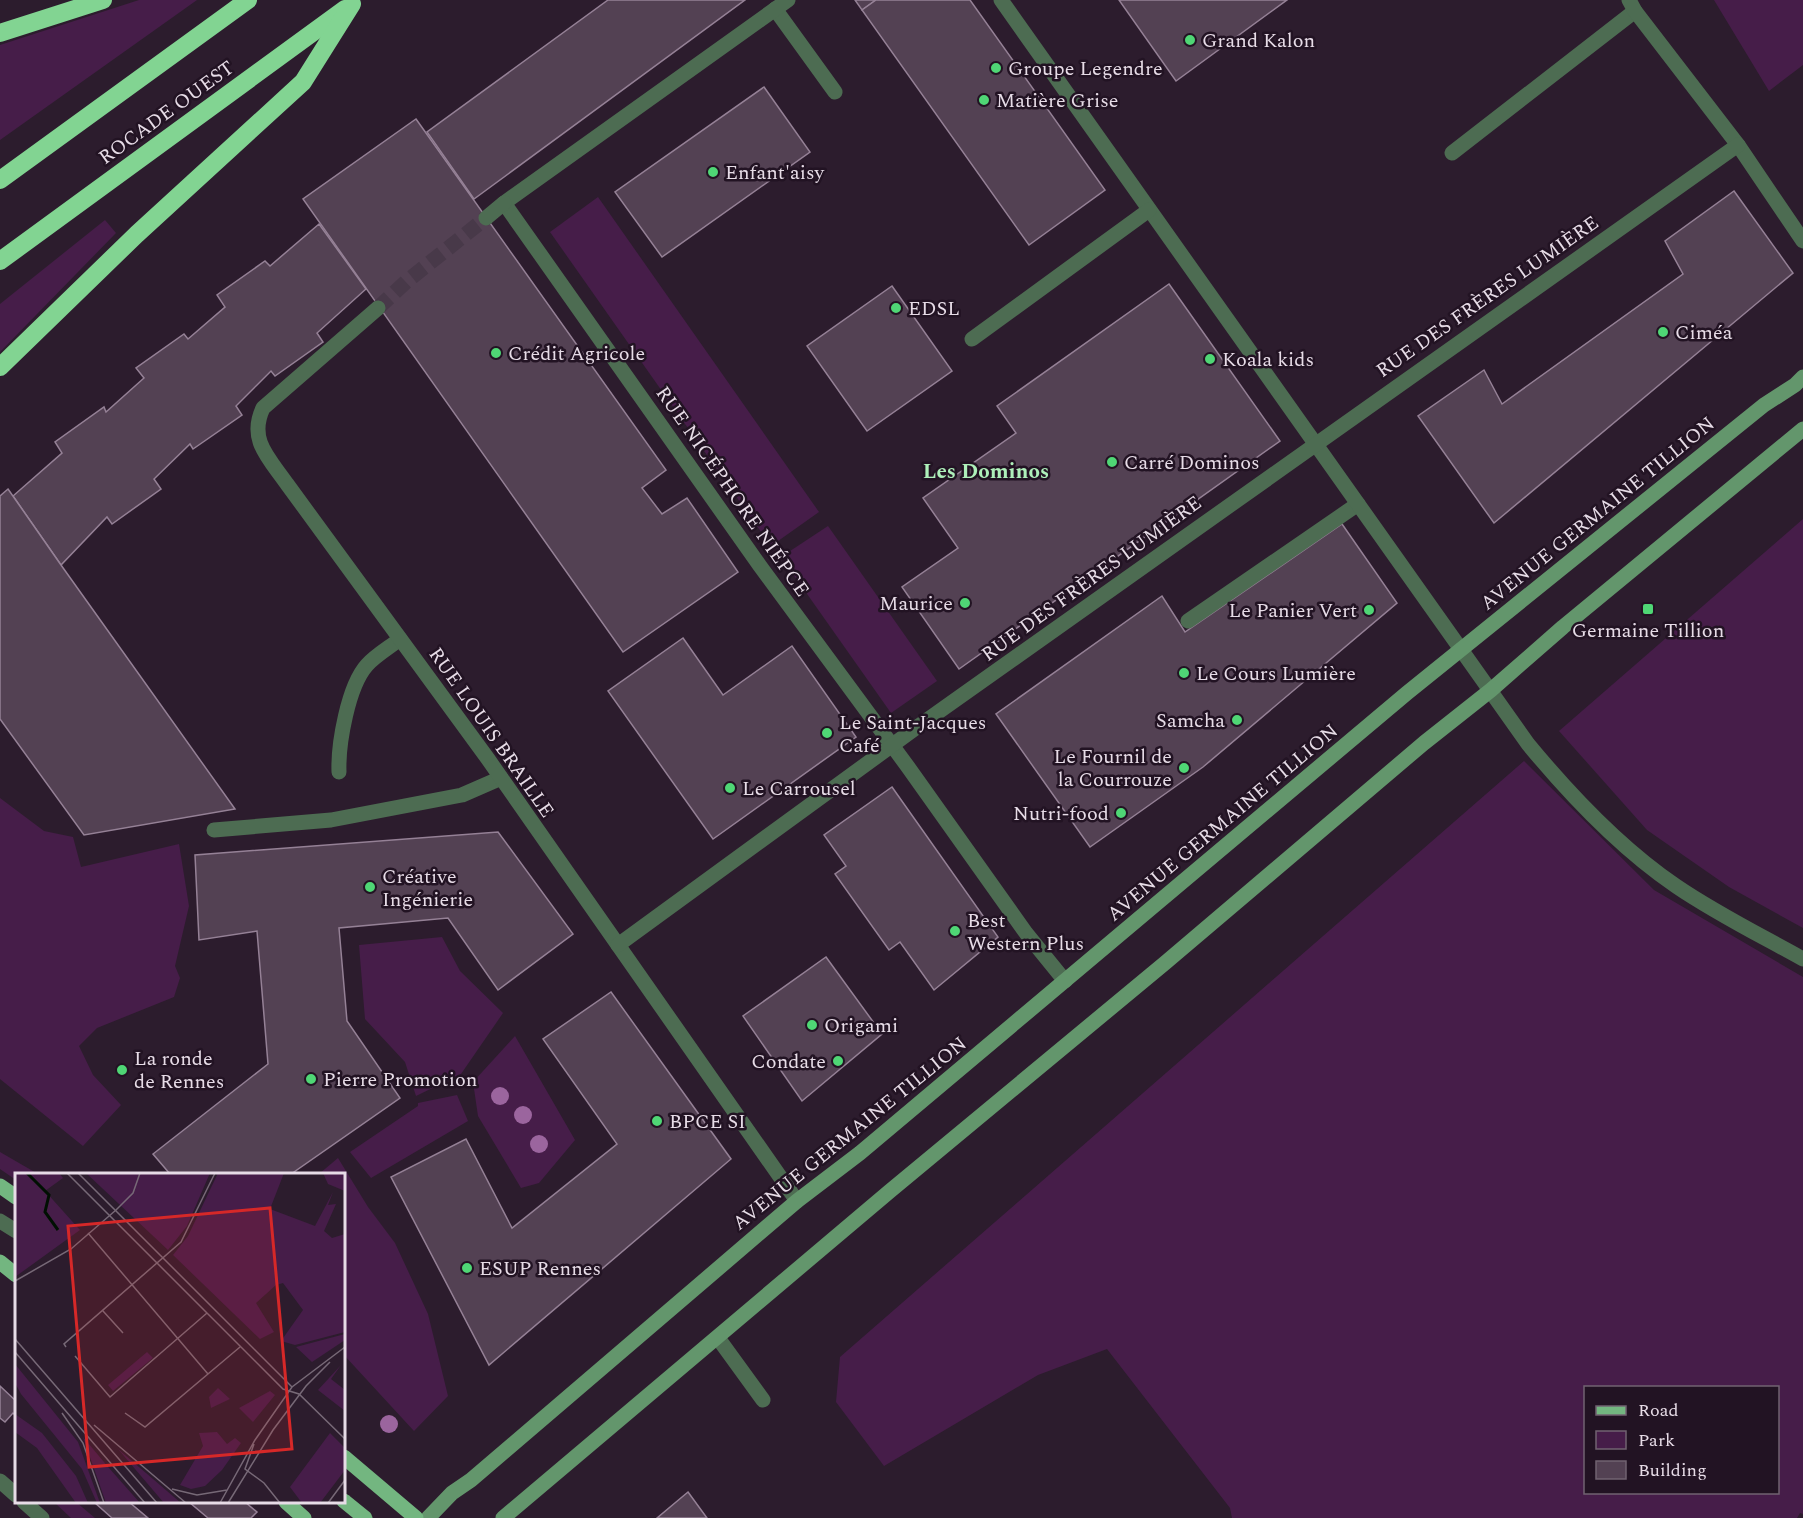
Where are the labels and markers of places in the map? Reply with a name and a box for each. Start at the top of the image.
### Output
place label: Grand Kalon [1202,26,1315,56]
marker: Grand Kalon [1183,33,1197,47]
place label: Groupe Legendre [1008,54,1163,84]
marker: Groupe Legendre [989,61,1003,75]
place label: Matière Grise [996,86,1118,116]
marker: Matière Grise [977,93,991,107]
place label: Enfant'aisy [725,158,826,188]
marker: Enfant'aisy [706,165,720,179]
place label: EDSL [908,294,960,324]
marker: EDSL [889,301,903,315]
place label: Ciméa [1675,318,1733,348]
marker: Ciméa [1656,325,1670,339]
place label: Crédit Agricole [508,339,645,369]
place label: Koala kids [1222,345,1314,375]
marker: Crédit Agricole [489,346,503,360]
marker: Koala kids [1203,352,1217,366]
place label: Carré Dominos [1124,448,1260,478]
marker: Carré Dominos [1105,455,1119,469]
place label: Maurice [879,589,953,619]
marker: Maurice [958,596,972,610]
place label: Le Panier Vert [1229,596,1357,626]
marker: Germaine Tillion [1641,602,1655,616]
marker: Le Panier Vert [1362,603,1376,617]
place label: Germaine Tillion [1572,616,1724,646]
place label: Le Cours Lumière [1196,659,1356,689]
marker: Le Cours Lumière [1177,666,1191,680]
place label: Samcha [1156,706,1225,736]
place label: Le Saint-Jacques Café [839,708,986,761]
marker: Samcha [1230,713,1244,727]
marker: Le Saint-Jacques Café [820,726,834,740]
place label: Le Fournil de la Courrouze [1054,742,1172,795]
marker: Le Fournil de la Courrouze [1177,761,1191,775]
place label: Le Carrousel [742,774,856,804]
marker: Le Carrousel [723,781,737,795]
place label: Nutri-food [1013,799,1109,829]
marker: Nutri-food [1114,806,1128,820]
place label: Créative Ingénierie [382,862,473,915]
marker: Créative Ingénierie [363,880,377,894]
place label: Best Western Plus [967,906,1084,959]
marker: Best Western Plus [948,924,962,938]
place label: Origami [824,1011,898,1041]
marker: Origami [805,1018,819,1032]
place label: La ronde de Rennes [134,1044,224,1097]
place label: Condate [751,1047,826,1077]
marker: Condate [831,1054,845,1068]
marker: La ronde de Rennes [115,1063,129,1077]
place label: Pierre Promotion [323,1065,477,1095]
marker: Pierre Promotion [304,1072,318,1086]
place label: BPCE SI [669,1107,746,1137]
marker: BPCE SI [650,1114,664,1128]
place label: ESUP Rennes [479,1254,601,1284]
marker: ESUP Rennes [460,1261,474,1275]

